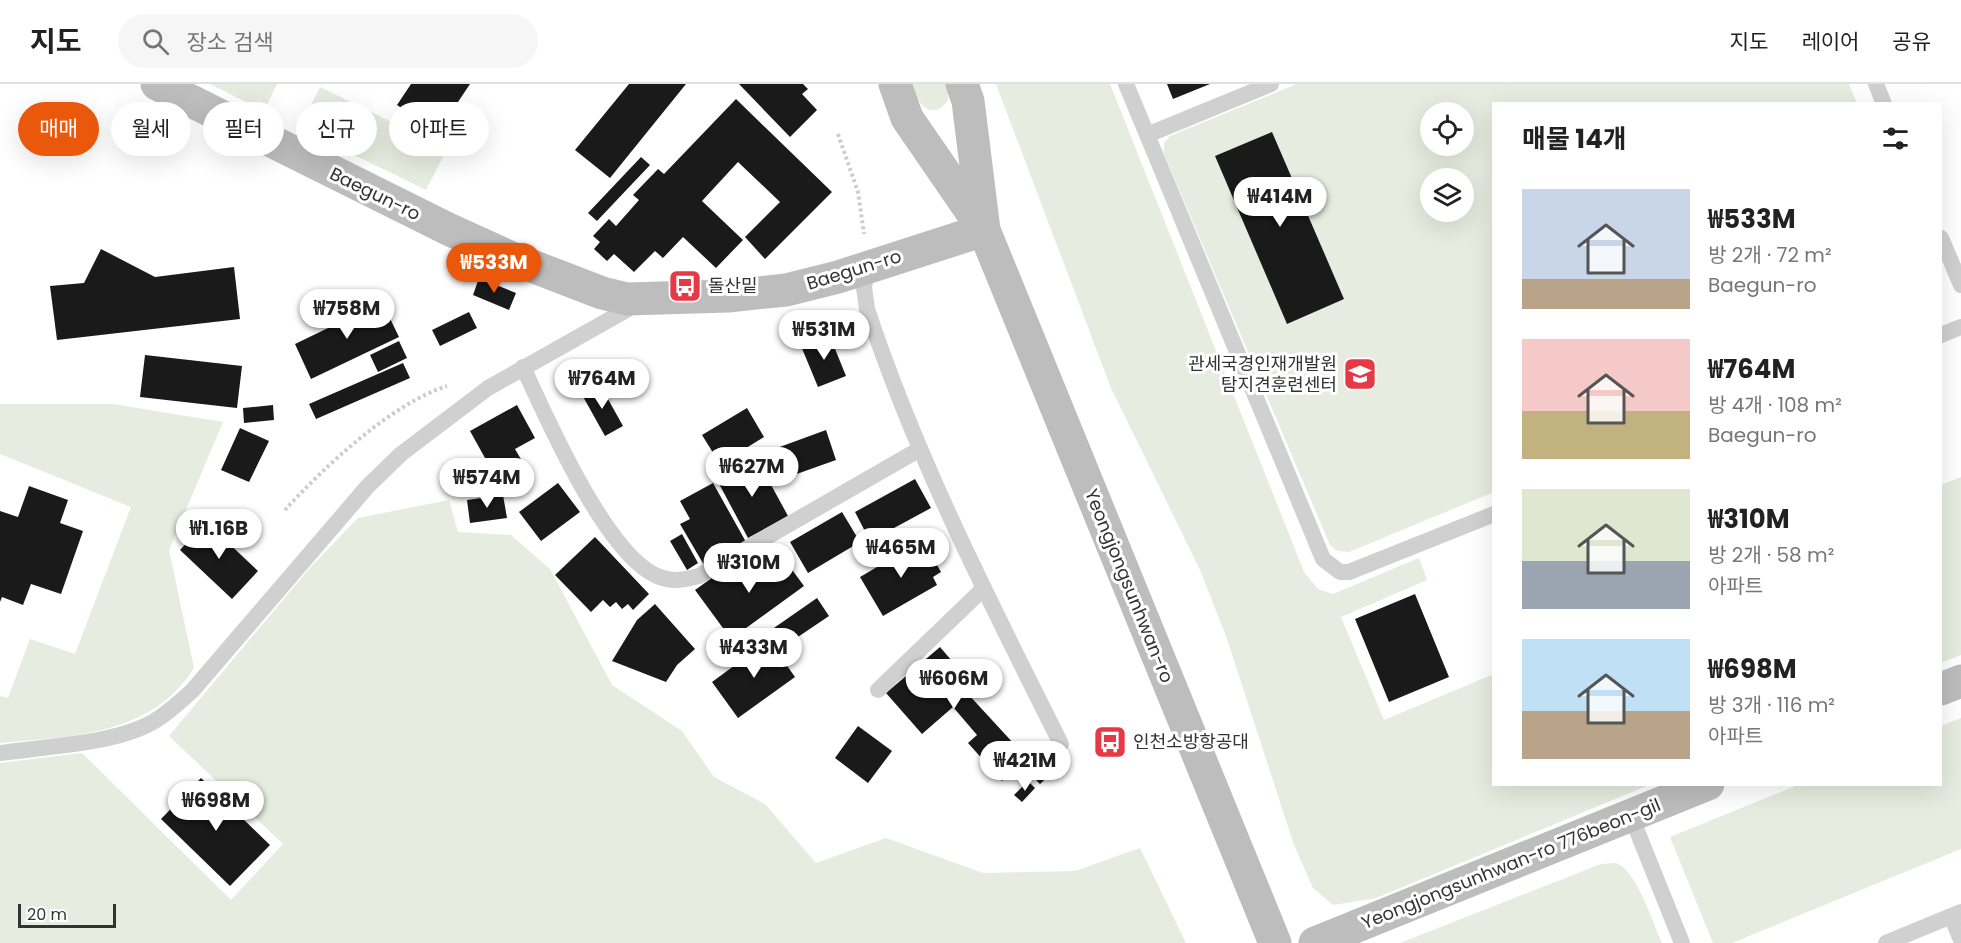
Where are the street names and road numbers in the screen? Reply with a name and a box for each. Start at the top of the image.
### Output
street label: Baegun-ro [326,161,425,226]
street label: Baegun-ro [803,243,904,296]
street label: Yeongjongsunhwan-ro [1079,485,1180,687]
street label: Yeongjongsunhwan-ro 776beon-gil [1358,792,1664,935]

